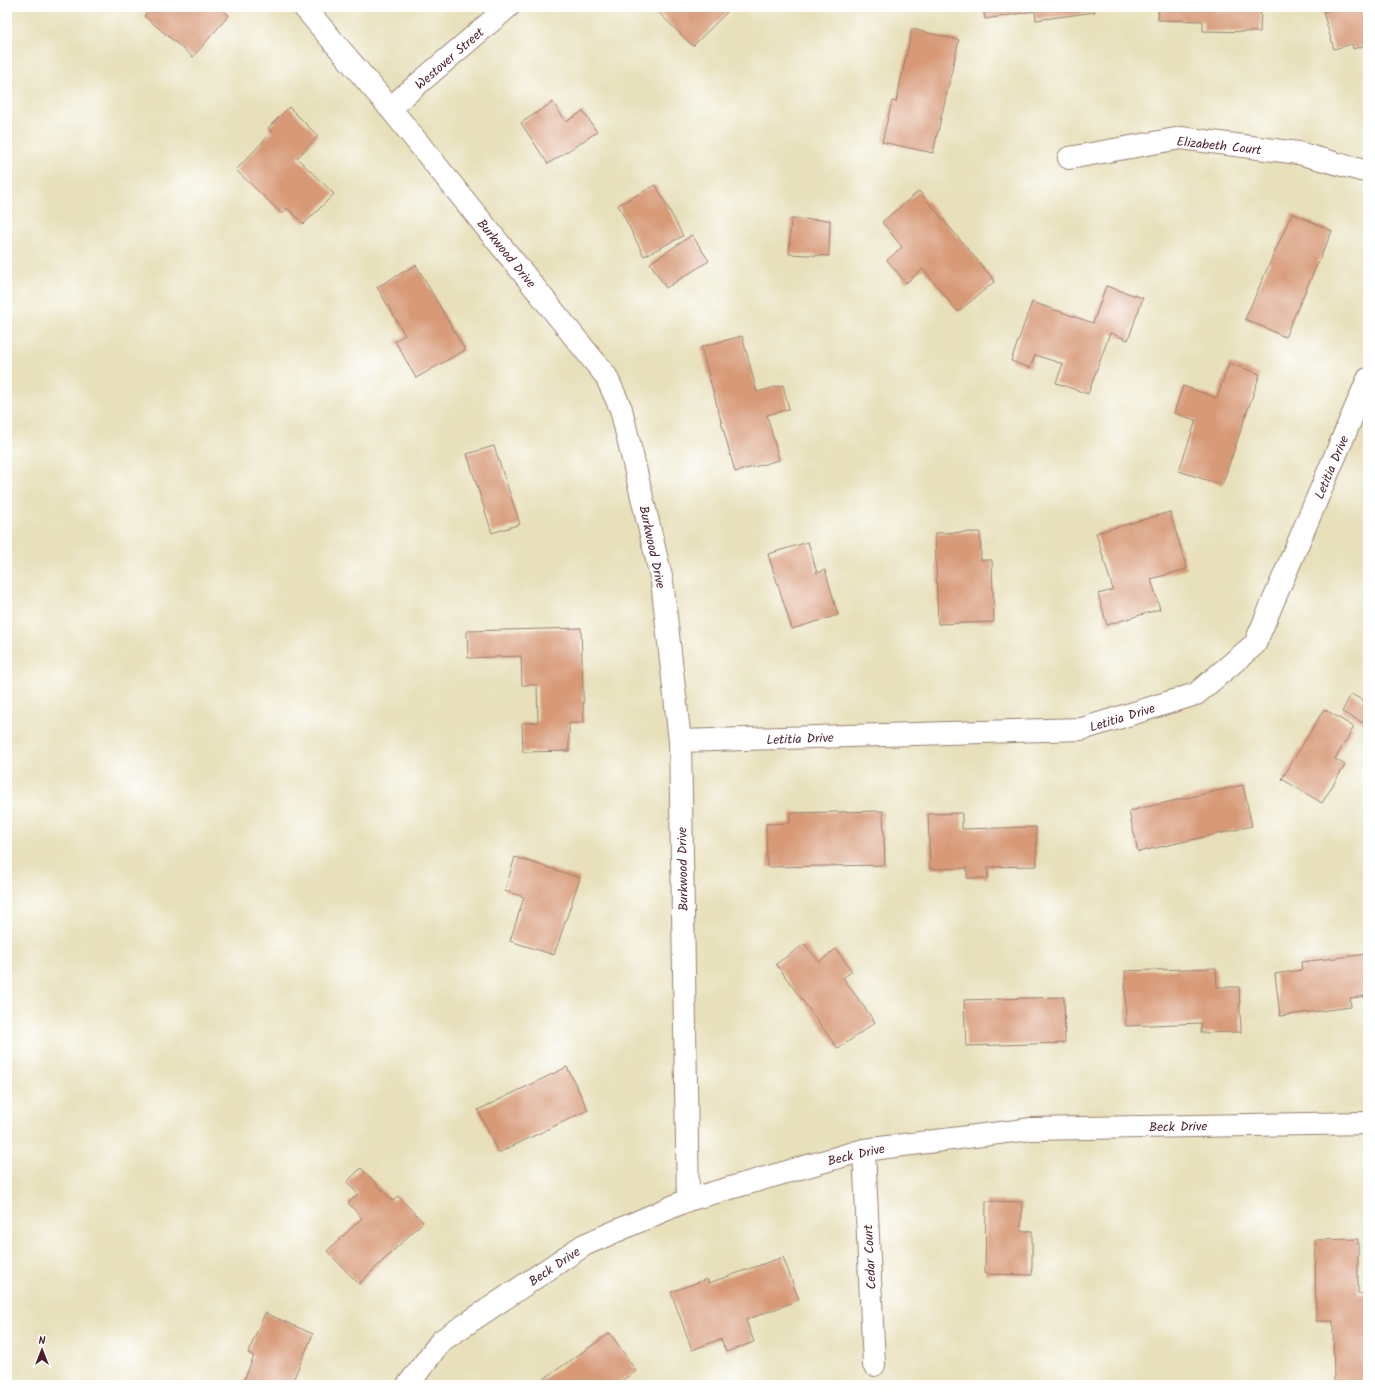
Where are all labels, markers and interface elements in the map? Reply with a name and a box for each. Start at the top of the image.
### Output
street label: Westover Street [411,22,490,95]
street label: Elizabeth Court [1176,132,1263,161]
street label: Burkwood Drive [471,215,541,293]
street label: Letitia Drive [1310,432,1355,503]
street label: Burkwood Drive [633,504,671,591]
street label: Letitia Drive [1087,698,1158,738]
street label: Letitia Drive [766,728,834,751]
street label: Burkwood Drive [672,827,695,911]
street label: Beck Drive [1149,1116,1208,1139]
street label: Beck Drive [826,1139,887,1172]
street label: Cedar Court [858,1223,883,1290]
street label: Beck Drive [525,1242,585,1292]
north arrow [22,1330,62,1370]
text: N [39,1332,46,1350]

